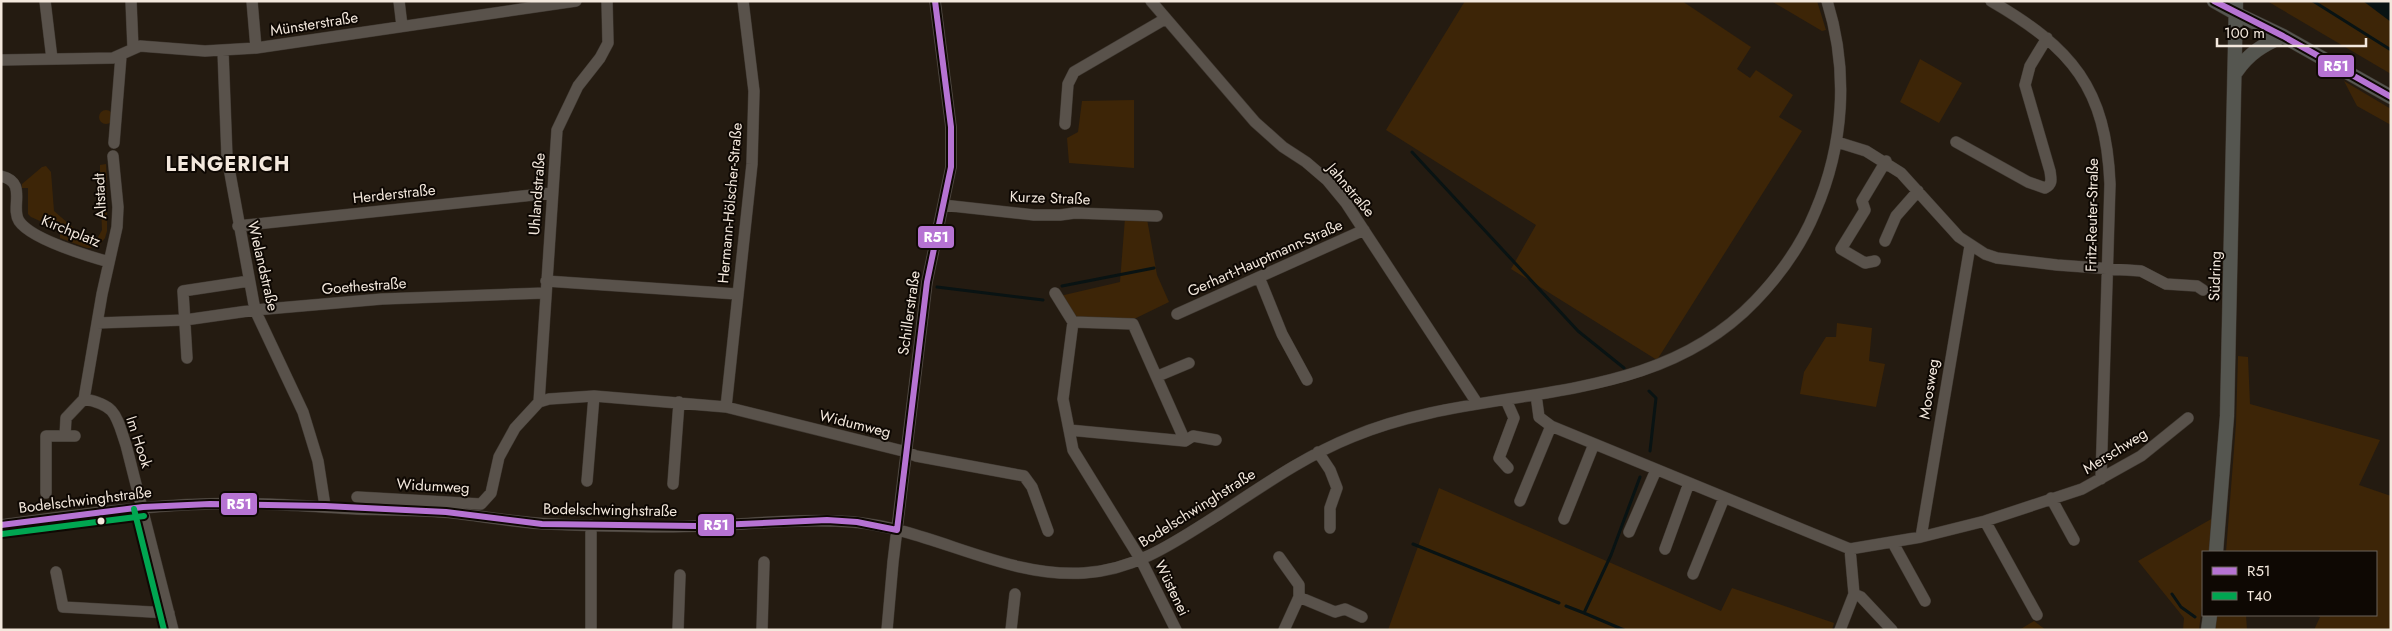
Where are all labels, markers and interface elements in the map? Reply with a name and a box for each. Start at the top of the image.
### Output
street label: Münsterstraße [269,6,360,42]
scale bar [2217,15,2366,47]
text: 100 m [2224,22,2265,44]
line badge: R51 [2317,54,2355,78]
text: R51 [2323,56,2349,76]
street label: Hermann-Hölscher-Straße [712,121,748,284]
district label: LENGERICH [166,150,290,179]
street label: Uhlandstraße [523,152,551,236]
street label: Jahnstraße [1320,157,1380,222]
street label: Fritz-Reuter-Straße [2080,158,2104,272]
street label: Altstadt [88,172,112,220]
street label: Herderstraße [351,179,437,209]
street label: Kurze Straße [1009,186,1091,210]
street label: Kirchplatz [38,209,104,253]
street label: Gerhart-Hauptmann-Straße [1184,214,1346,302]
street label: Wielandstraße [242,219,284,313]
line badge: R51 [917,225,955,249]
text: R51 [923,227,949,247]
street label: Südring [2203,251,2227,301]
street label: Schillerstraße [892,269,926,357]
street label: Goethestraße [321,272,407,300]
street label: Moosweg [1913,357,1945,421]
street label: Widumweg [817,404,893,444]
street label: Im Hook [120,413,158,471]
street label: Merschweg [2079,423,2151,479]
street label: Bodelschwinghstraße [1134,463,1260,553]
street label: Widumweg [396,473,470,499]
street label: Bodelschwinghstraße [17,481,153,519]
line badge: R51 [220,492,258,516]
text: R51 [226,494,252,514]
street label: Bodelschwinghstraße [543,498,677,522]
line badge: R51 [697,513,735,537]
text: R51 [703,515,729,535]
unlabelled marker [96,516,106,526]
legend [2202,551,2377,616]
street label: Wüstenei [1149,556,1195,620]
text: R51 [2247,560,2271,582]
text: T40 [2247,585,2272,607]

